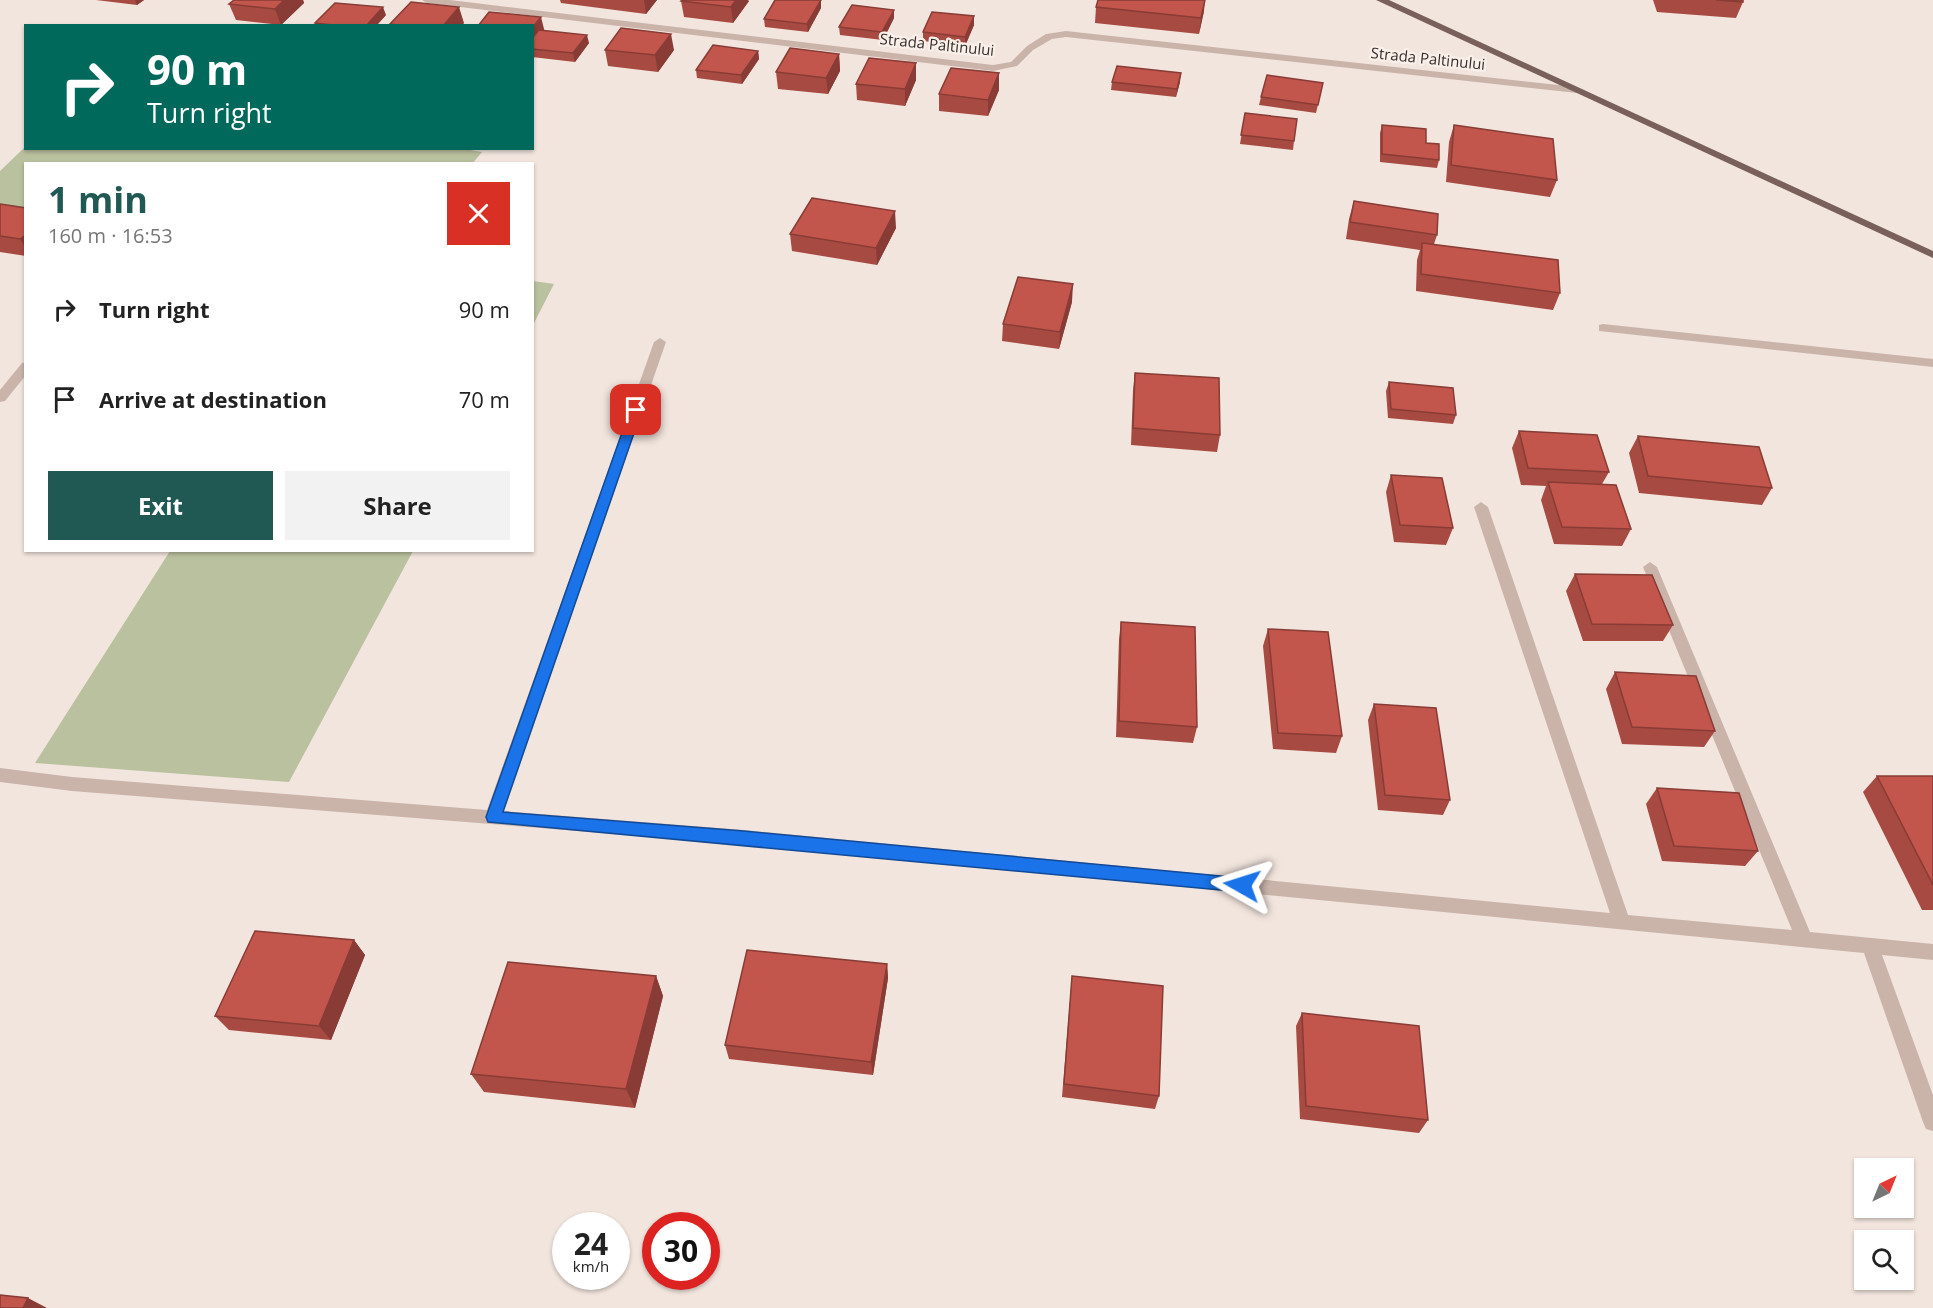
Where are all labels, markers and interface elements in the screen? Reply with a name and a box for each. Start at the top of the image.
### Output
street label: Strada Paltinului [879,28,995,60]
text: 90 m [147,40,247,97]
street label: Strada Paltinului [1370,42,1486,74]
icon: right [48,48,126,126]
text: Turn right [147,94,272,131]
text: 1 min [48,175,148,224]
button: close [447,182,510,245]
text: 160 m · 16:53 [48,222,173,249]
icon: right [48,293,81,326]
text: Turn right [99,294,210,324]
text: 90 m [459,294,510,324]
icon: arrive [48,383,81,416]
text: Arrive at destination [99,384,327,414]
text: 70 m [459,384,510,414]
pin [610,384,661,435]
icon: arrive [619,393,652,426]
button: Exit [48,471,273,540]
button: Share [285,471,510,540]
position arrow [1210,853,1274,917]
north arrow [1854,1158,1914,1218]
map controls [1854,1158,1914,1290]
speed limit sign: 30 [642,1212,720,1290]
text: 24 [574,1223,608,1264]
button: search [1854,1230,1914,1290]
text: km/h [573,1256,609,1276]

